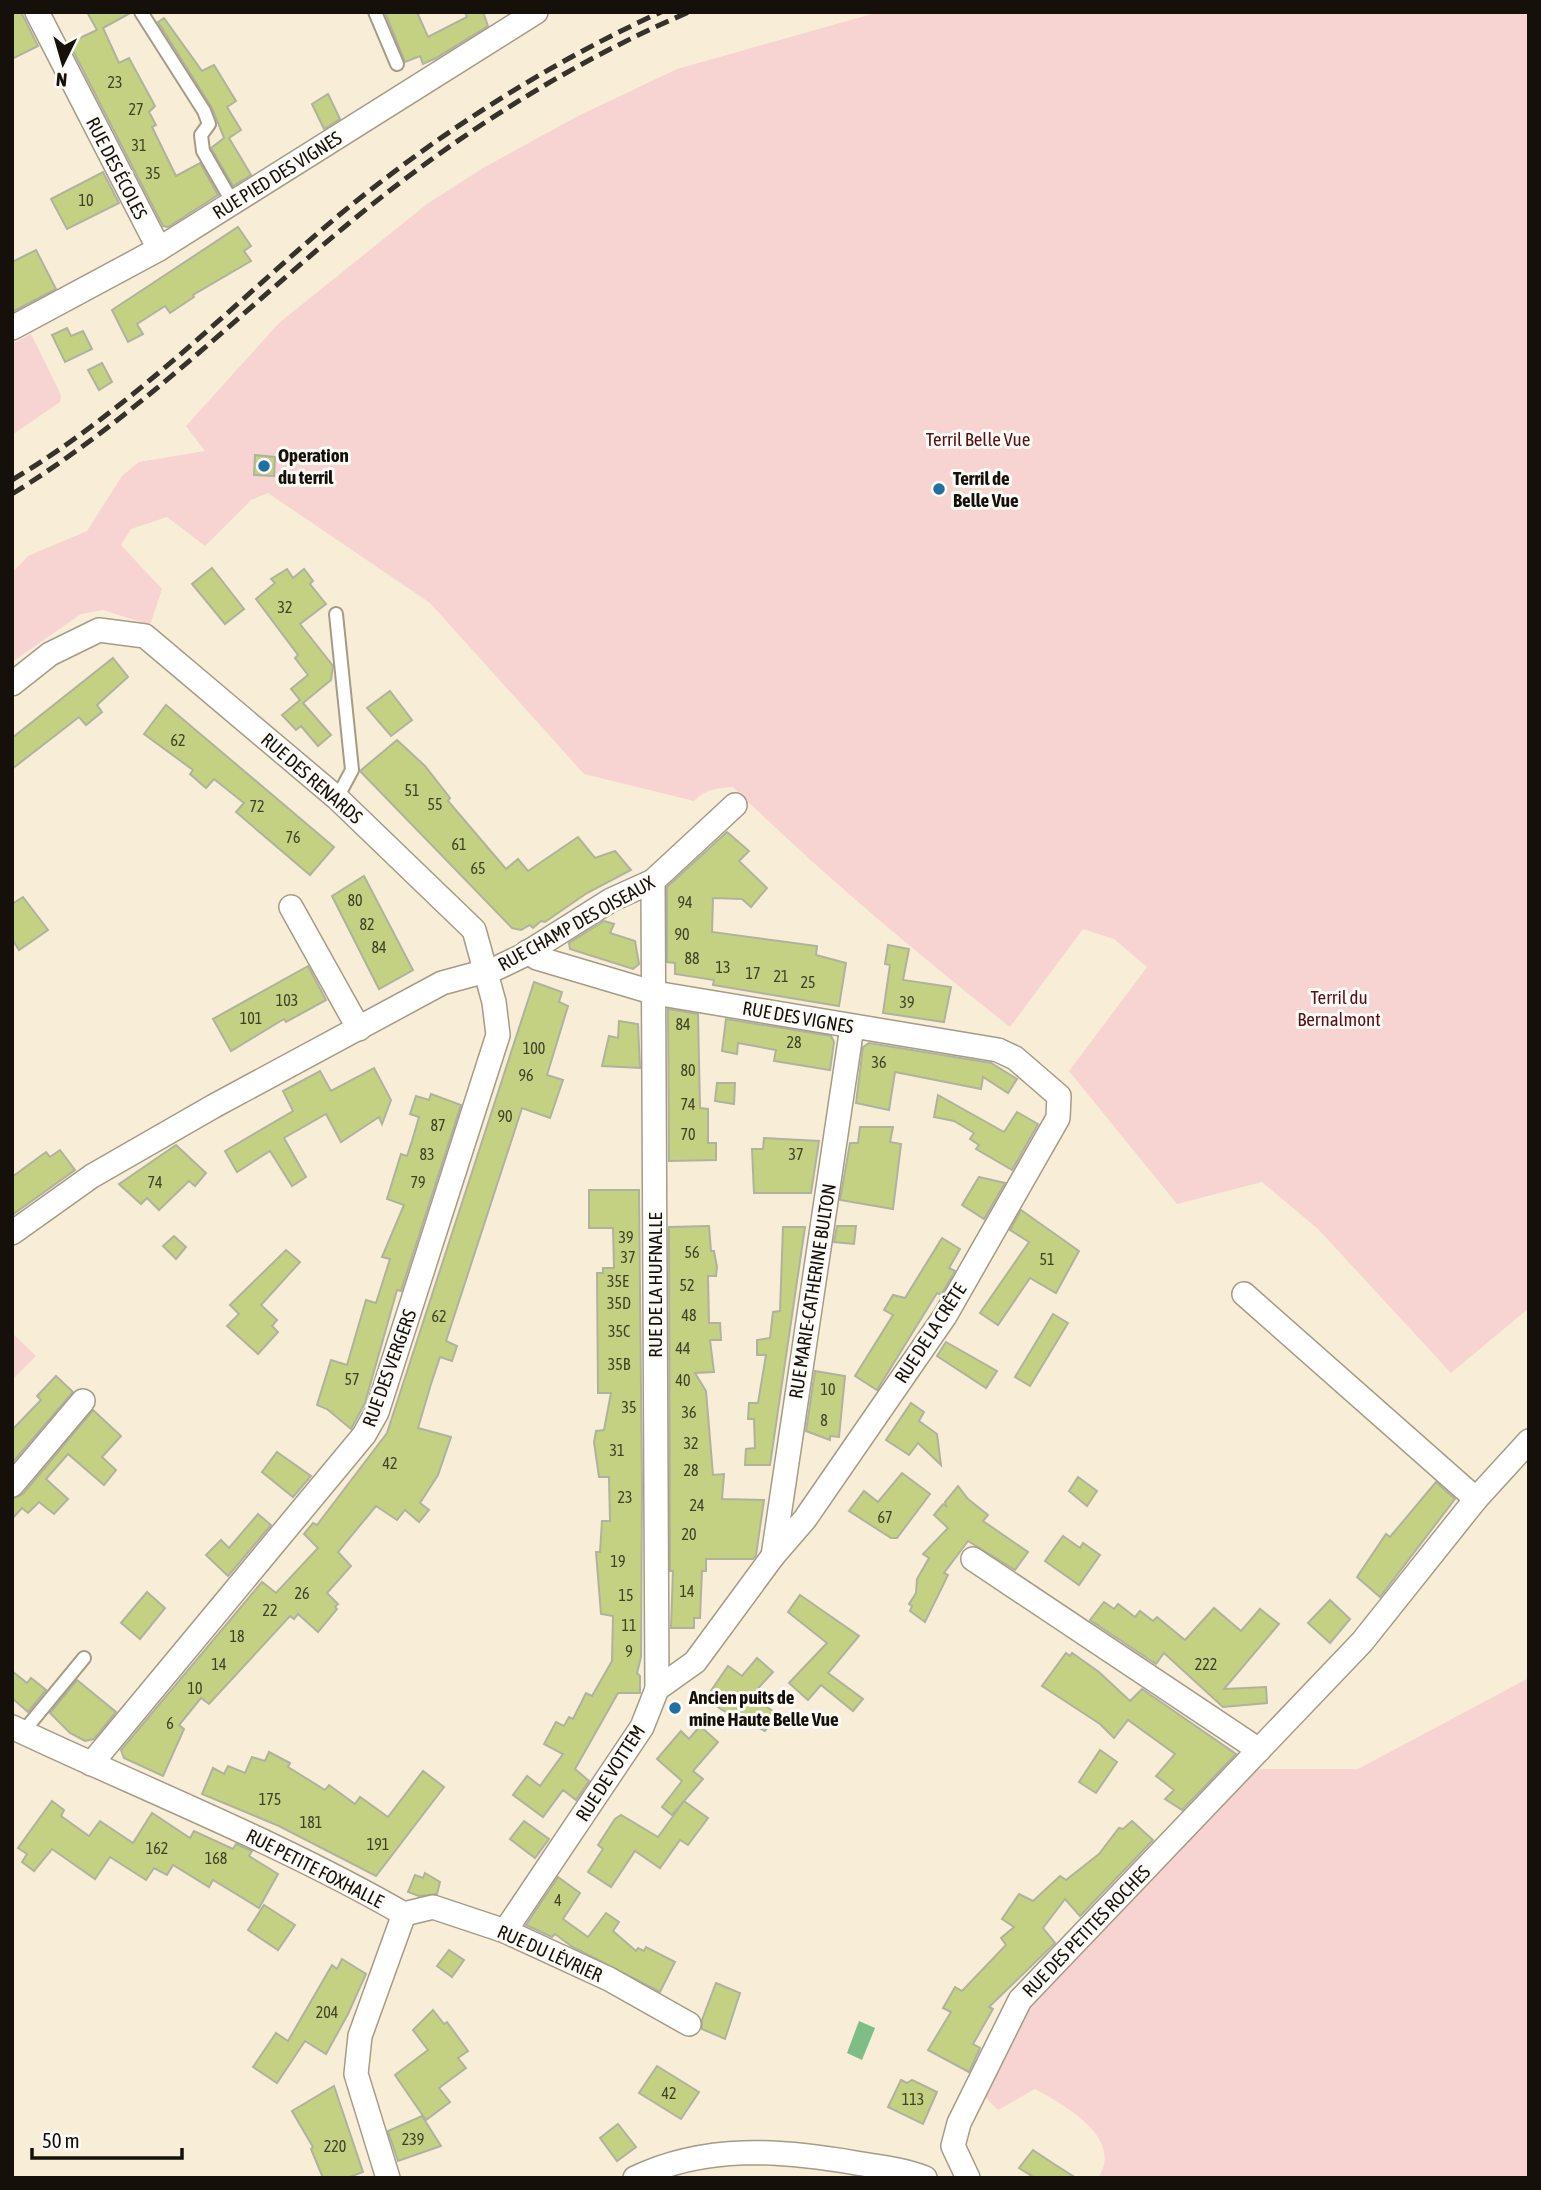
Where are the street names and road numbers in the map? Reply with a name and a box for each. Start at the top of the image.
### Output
street label: RUE DES ÉCOLES [82,113,152,223]
street label: RUE PIED DES VIGNES [209,127,345,223]
street label: RUE DES RENARDS [257,728,367,828]
street label: RUE CHAMP DES OISEAUX [494,871,658,975]
street label: RUE DES VIGNES [741,996,855,1038]
street label: RUE MARIE-CATHERINE BULTON [784,1182,840,1400]
street label: RUE DE LA HUFNALLE [644,1212,666,1358]
street label: RUE DE LA CRÊTE [890,1279,970,1387]
street label: RUE DES VERGERS [358,1306,420,1430]
street label: RUE DE VOTTEM [571,1721,649,1825]
street label: RUE PETITE FOXHALLE [243,1824,387,1912]
street label: RUE DES PETITES ROCHES [1018,1861,1154,2001]
street label: RUE DU LÉVRIER [494,1920,606,1986]

